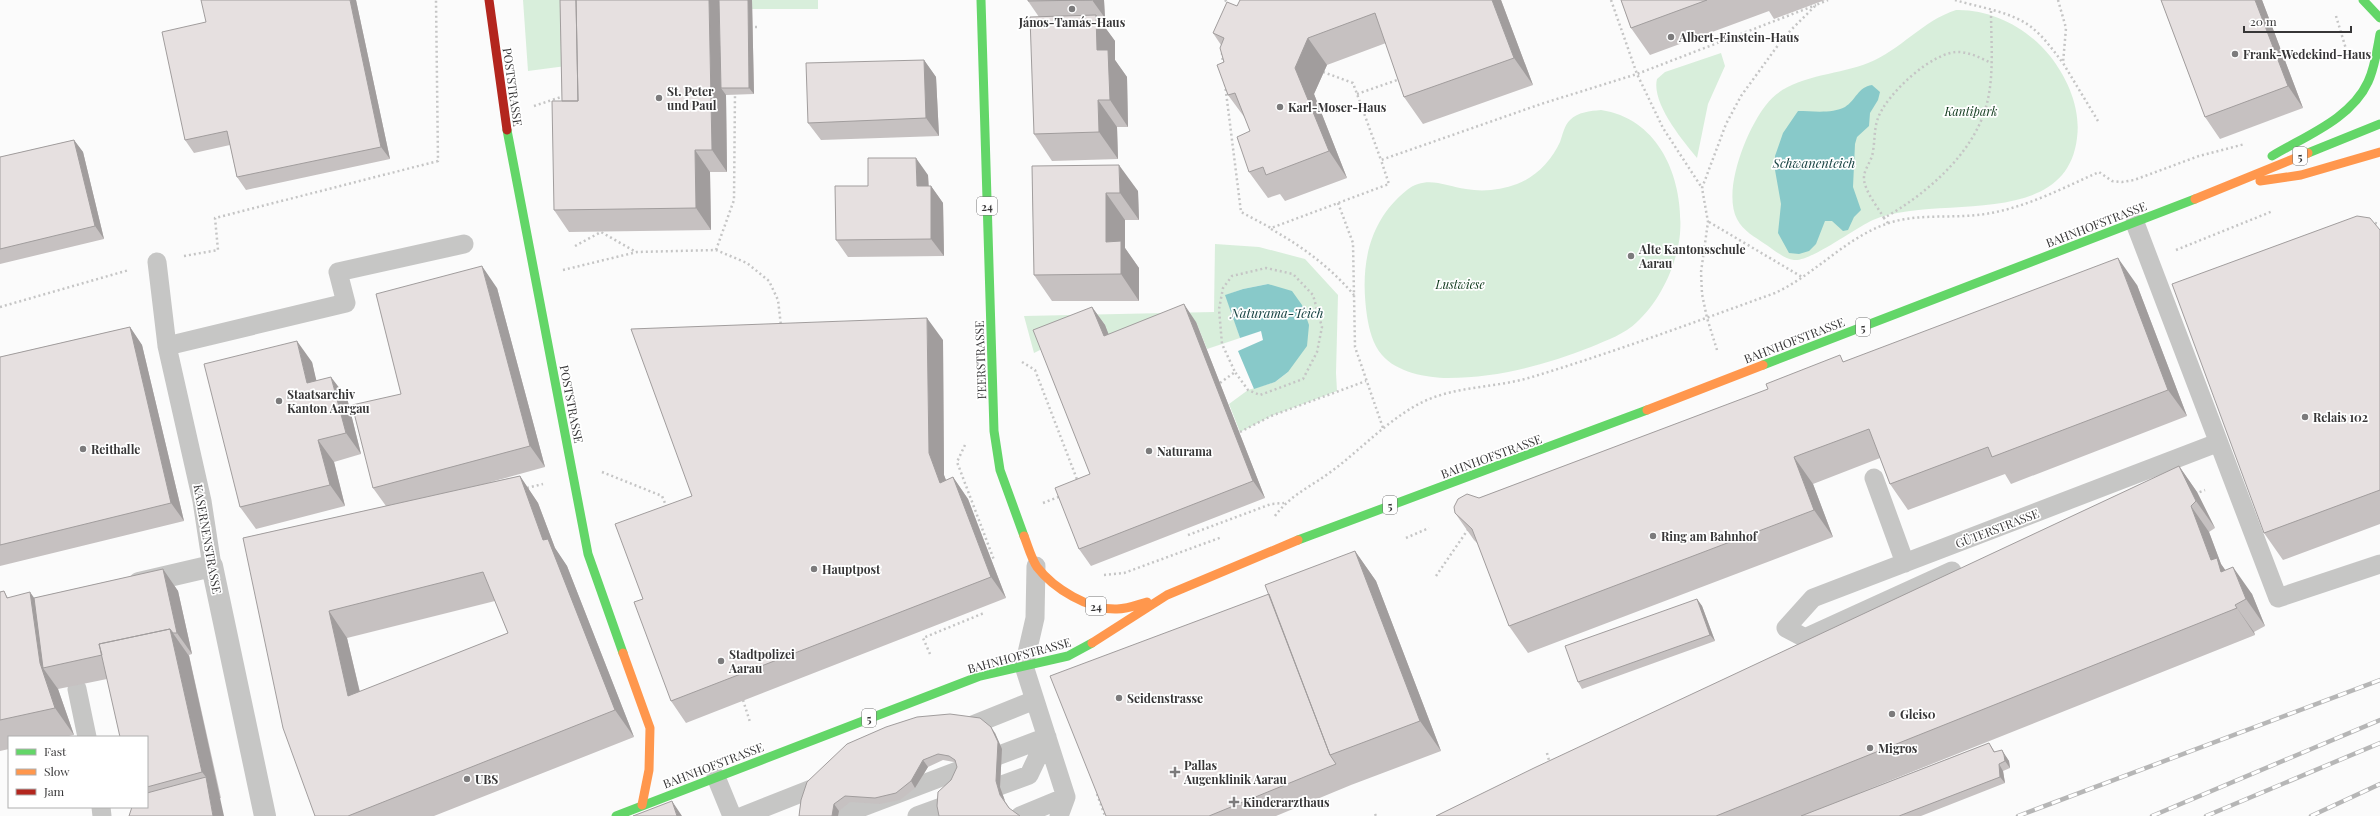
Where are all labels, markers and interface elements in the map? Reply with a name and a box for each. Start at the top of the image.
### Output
marker: János-Tamás-Haus [1067,4,1077,14]
scale bar [2244,8,2351,34]
text: 20 m [2250,13,2277,29]
place label: János-Tamás-Haus [1018,14,1126,30]
place label: Albert-Einstein-Haus [1678,29,1800,45]
marker: Albert-Einstein-Haus [1666,32,1676,42]
place label: Frank-Wedekind-Haus [2243,46,2371,62]
street label: POSTSTRASSE [500,47,526,127]
marker: Frank-Wedekind-Haus [2230,49,2240,59]
place label: St. Peter und Paul [667,83,717,113]
marker: St. Peter und Paul [654,93,664,103]
place label: Karl-Moser-Haus [1288,99,1387,115]
marker: Karl-Moser-Haus [1275,102,1285,112]
park label: Kantipark [1944,103,1997,119]
road number: 5 [2293,147,2307,165]
water label: Schwanenteich [1772,154,1855,171]
road number: 24 [977,197,997,215]
street label: BAHNHOFSTRASSE [2043,197,2149,251]
place label: Alte Kantonsschule Aarau [1638,241,1746,271]
marker: Alte Kantonsschule Aarau [1626,251,1636,261]
park label: Lustwiese [1434,276,1485,292]
water label: Naturama-Teich [1230,304,1323,321]
street label: BAHNHOFSTRASSE [1741,313,1847,367]
road number: 5 [1856,318,1870,336]
street label: FEERSTRASSE [971,320,989,400]
street label: POSTSTRASSE [557,364,587,444]
place label: Staatsarchiv Kanton Aargau [287,386,370,416]
marker: Staatsarchiv Kanton Aargau [274,396,284,406]
place label: Relais 102 [2313,409,2368,425]
marker: Relais 102 [2300,412,2310,422]
street label: BAHNHOFSTRASSE [1438,430,1544,482]
place label: Reithalle [91,441,140,457]
place label: Naturama [1157,443,1213,459]
marker: Reithalle [78,444,88,454]
marker: Naturama [1144,446,1154,456]
street label: KASERNENSTRASSE [191,483,225,595]
road number: 5 [1383,496,1397,514]
street label: GÜTERSTRASSE [1953,505,2041,551]
place label: Ring am Bahnhof [1661,528,1759,544]
marker: Ring am Bahnhof [1648,531,1658,541]
place label: Hauptpost [822,561,881,577]
marker: Hauptpost [809,564,819,574]
road number: 24 [1086,597,1106,615]
street label: BAHNHOFSTRASSE [966,634,1072,676]
place label: Stadtpolizei Aarau [728,646,795,676]
marker: Stadtpolizei Aarau [716,656,726,666]
place label: Seidenstrasse [1127,690,1203,706]
marker: Seidenstrasse [1114,693,1124,703]
place label: Gleis0 [1900,706,1936,722]
road number: 5 [862,709,876,727]
marker: Gleis0 [1887,709,1897,719]
legend [8,736,148,808]
street label: BAHNHOFSTRASSE [660,738,766,792]
place label: Migros [1878,740,1918,756]
text: Fast [44,743,67,759]
marker: Migros [1865,743,1875,753]
place label: Pallas Augenklinik Aarau [1183,757,1287,787]
text: Slow [44,763,70,779]
marker: Pallas Augenklinik Aarau [1169,766,1181,778]
place label: UBS [475,771,498,787]
marker: UBS [462,774,472,784]
text: Jam [43,783,65,799]
place label: Kinderarzthaus [1243,794,1330,810]
marker: Kinderarzthaus [1228,796,1240,808]

